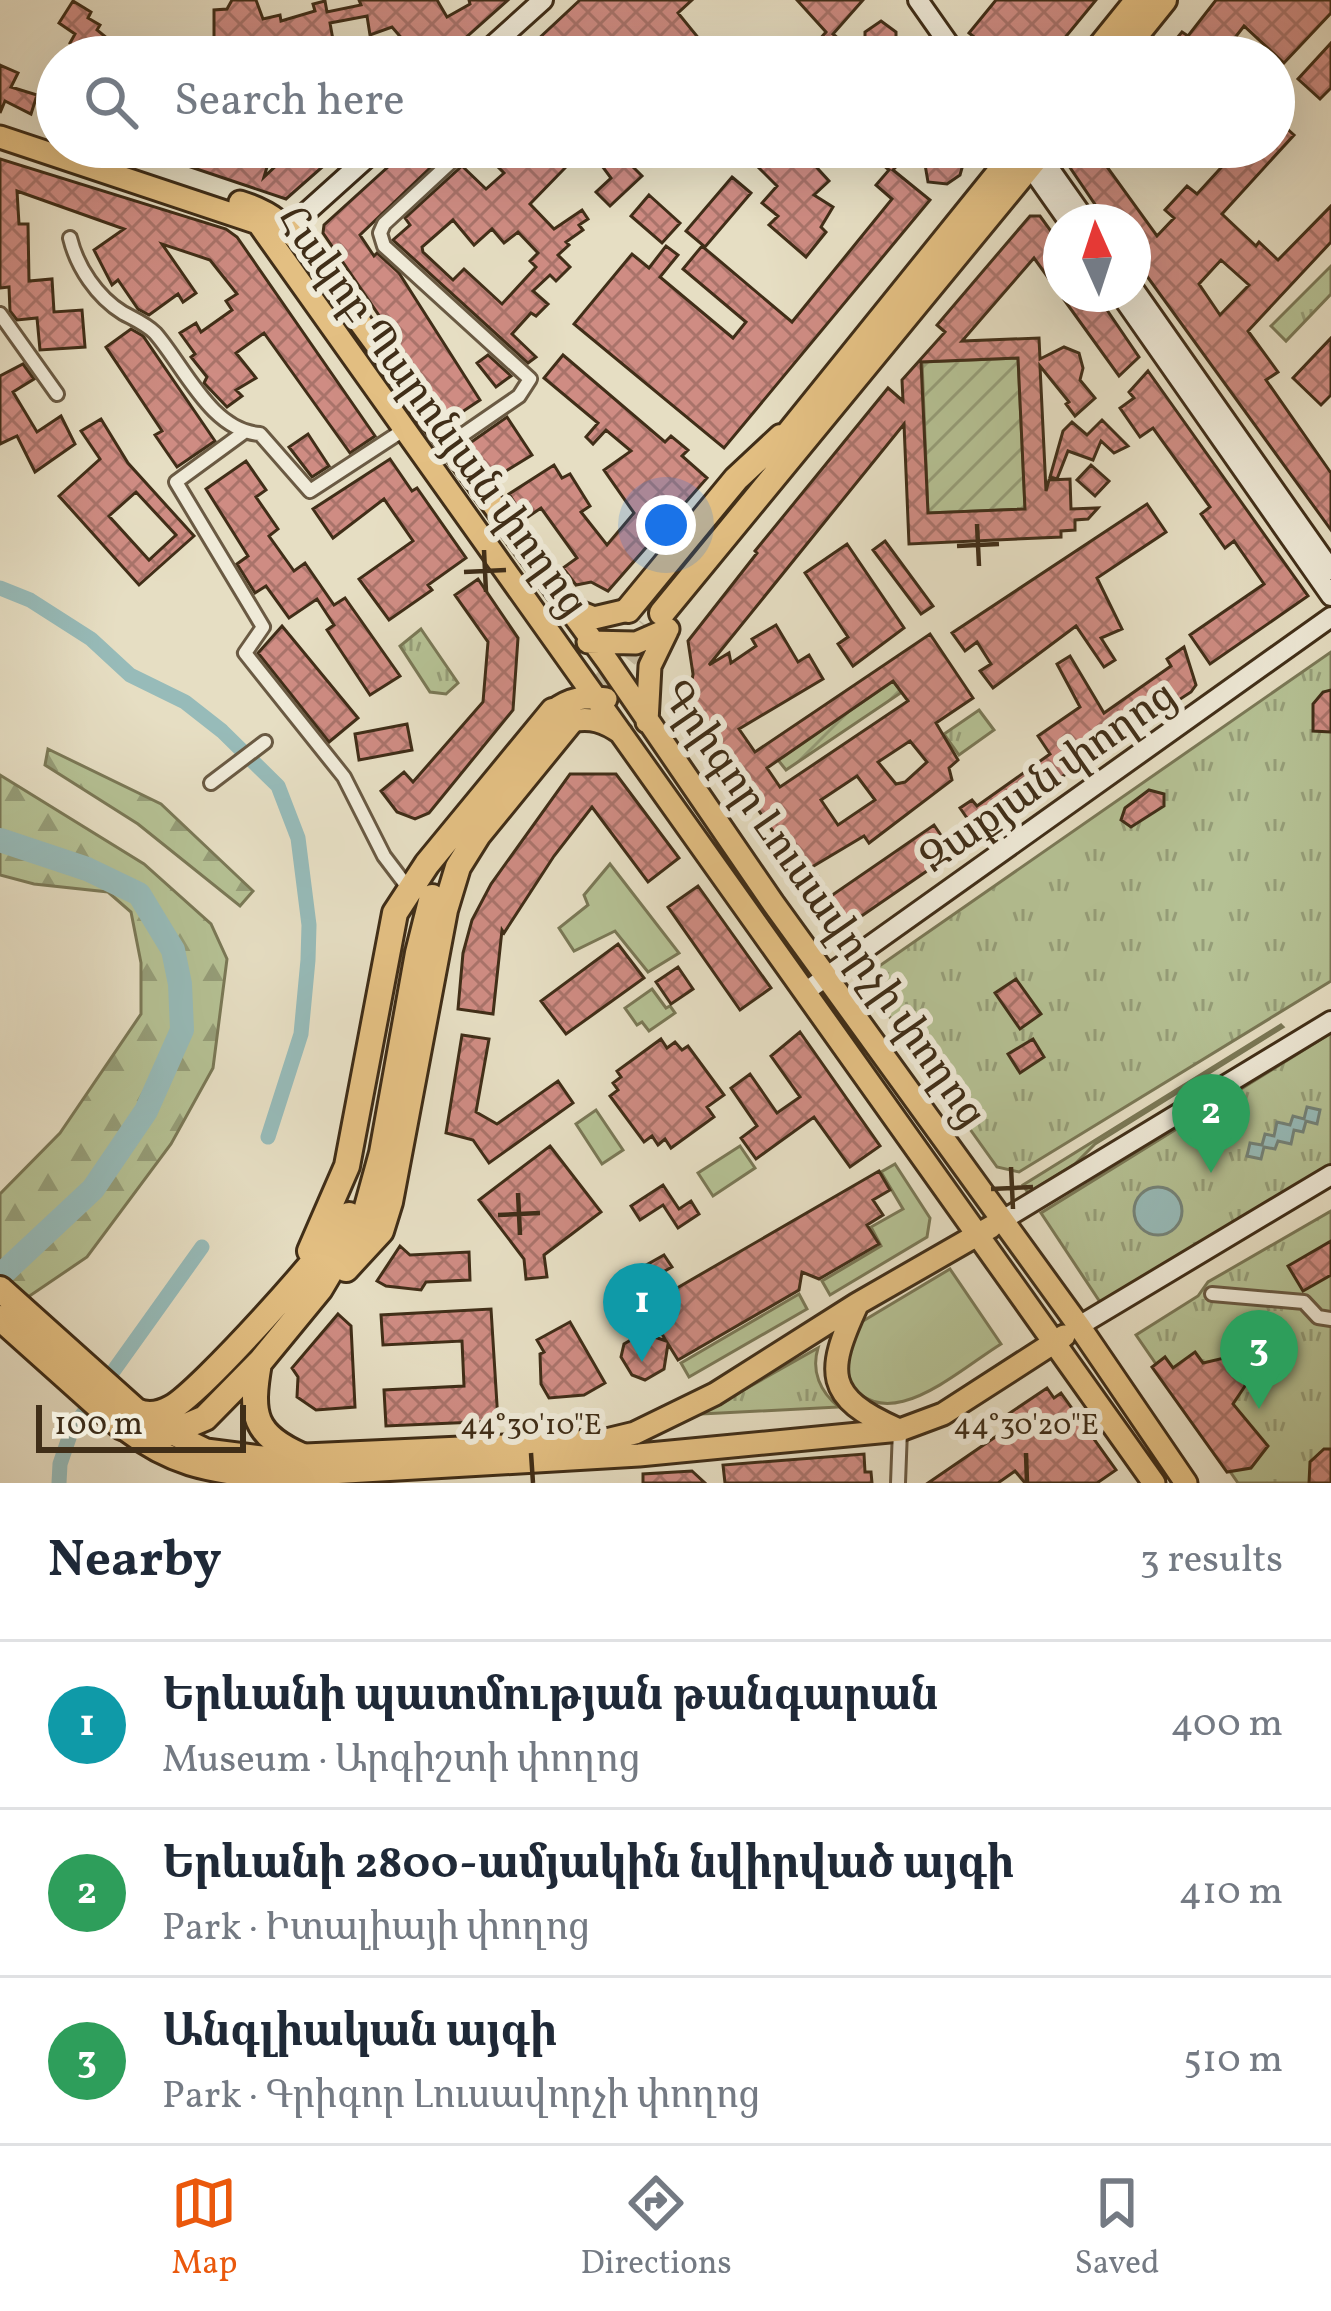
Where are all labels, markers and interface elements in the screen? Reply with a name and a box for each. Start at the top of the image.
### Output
search box [36,36,1295,168]
icon: search [78,69,144,135]
text: Search here [174,71,405,134]
street label: Հակոբ Պարոնյան փողոց [261,194,600,631]
north arrow [1043,204,1151,312]
your location [636,495,696,555]
street label: Զաքյան փողոց [910,668,1190,889]
street label: Գրիգոր Լուսավորչի փողոց [644,670,998,1141]
pin: 2 [1172,1074,1250,1173]
pin: 1 [603,1263,681,1362]
pin: 3 [1220,1310,1298,1409]
scale bar [36,1399,246,1452]
text: 100 m [54,1403,143,1449]
text: 44°30'10"E [460,1405,602,1447]
text: 44°30'20"E [953,1405,1099,1447]
text: Nearby [48,1526,222,1597]
text: 3 results [1140,1534,1283,1588]
text: Երևանի պատմության թանգարան [162,1666,938,1729]
text: 1 [79,1698,95,1752]
text: 400 m [1171,1698,1283,1752]
text: Museum · Արգիշտի փողոց [162,1734,640,1788]
text: Երևանի 2800-ամյակին նվիրված այգի [162,1834,1014,1897]
text: 2 [77,1866,97,1920]
text: 410 m [1179,1866,1283,1920]
text: Park · Իտալիայի փողոց [162,1902,590,1956]
text: Անգլիական այգի [162,2002,557,2065]
text: 3 [77,2034,97,2088]
text: 510 m [1183,2034,1283,2088]
text: Park · Գրիգոր Լուսավորչի փողոց [162,2070,760,2124]
tab: Map [171,2170,238,2288]
tab: Directions [580,2170,732,2288]
tab: Saved [1075,2170,1160,2288]

